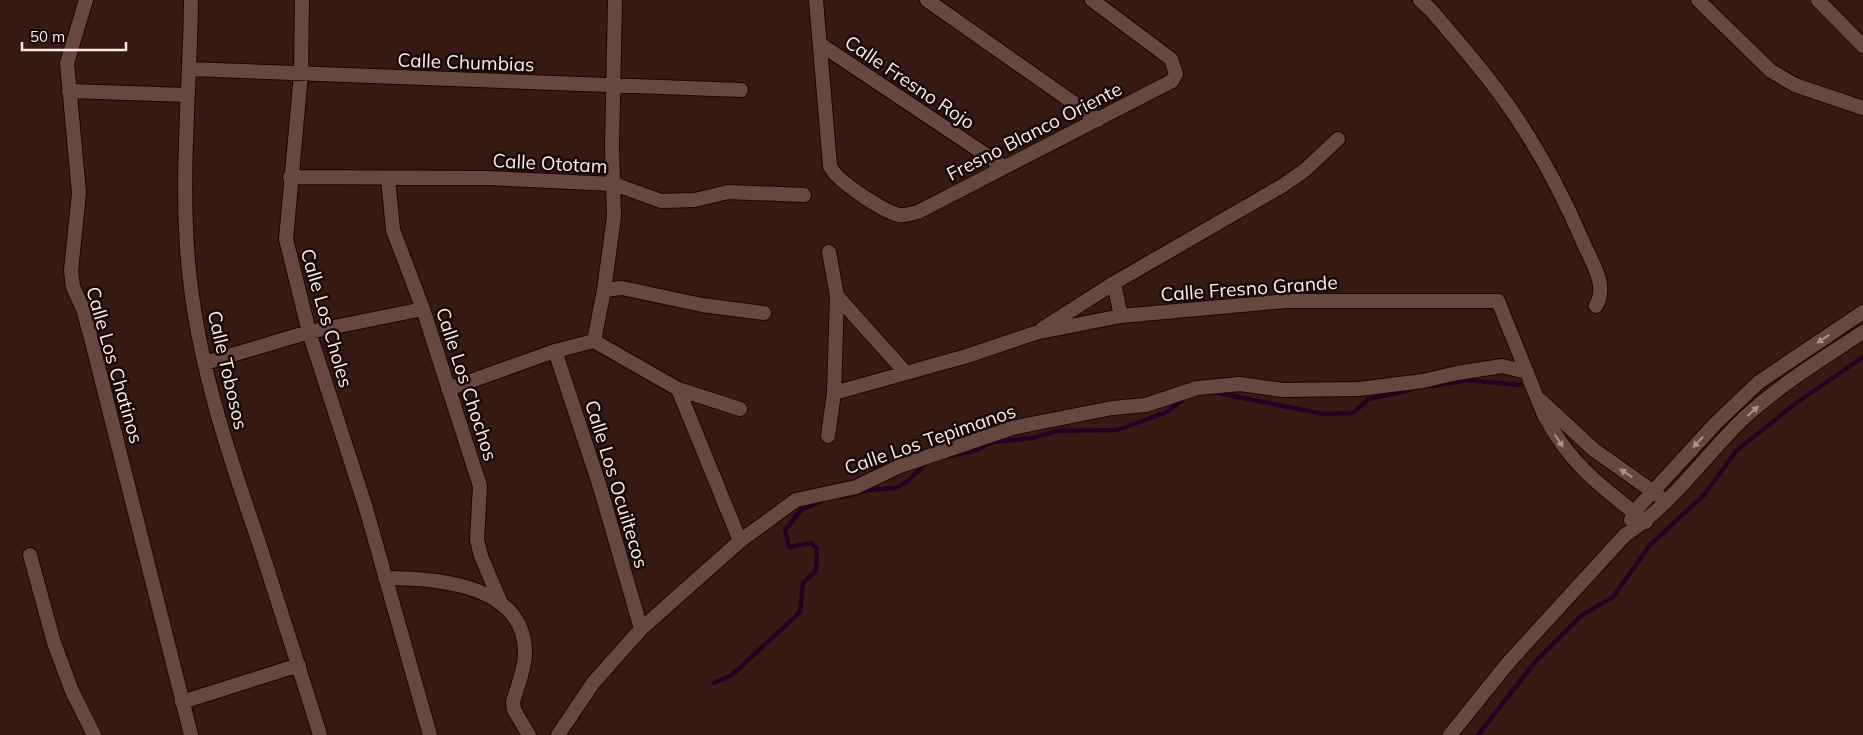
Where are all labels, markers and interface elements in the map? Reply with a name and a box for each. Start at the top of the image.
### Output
scale bar [22,20,126,52]
text: 50 m [30,27,65,46]
street label: Calle Fresno Rojo [840,30,980,134]
street label: Calle Chumbias [397,48,535,76]
street label: Fresno Blanco Oriente [942,76,1126,186]
street label: Calle Ototam [492,148,608,178]
street label: Calle Los Choles [296,246,358,390]
street label: Calle Fresno Grande [1160,270,1338,306]
street label: Calle Los Chatinos [81,284,149,446]
street label: Calle Los Chochos [431,304,503,464]
street label: Calle Tobosos [203,308,253,432]
one-way arrow [1816,334,1829,344]
street label: Calle Los Ocuiltecos [580,397,654,571]
street label: Calle Los Tepimanos [841,398,1019,480]
one-way arrow [1746,405,1758,417]
one-way arrow [1555,434,1564,448]
one-way arrow [1692,436,1704,448]
one-way arrow [1619,468,1633,478]

